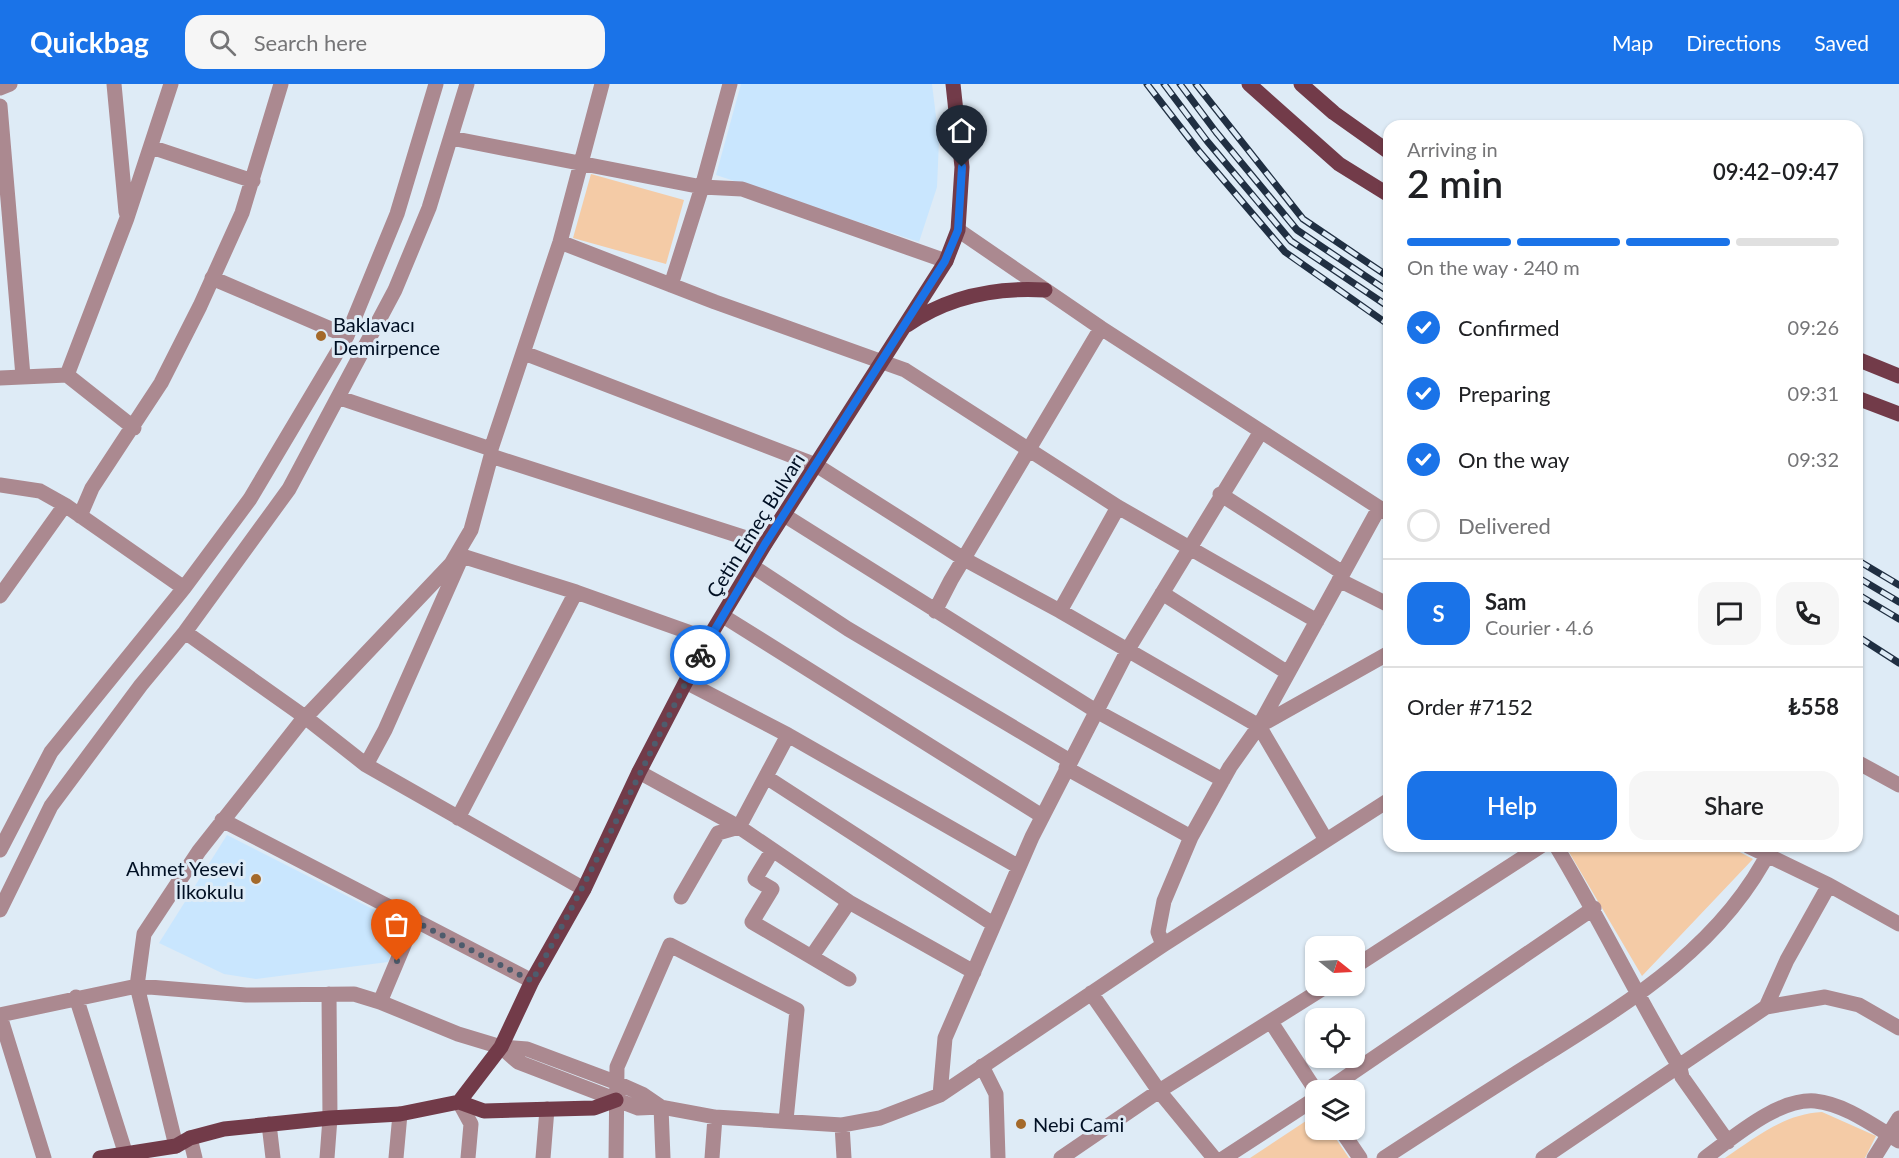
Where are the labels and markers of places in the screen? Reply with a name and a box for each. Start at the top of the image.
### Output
pin [936,105,987,167]
place label: Baklavacı Demirpence [333,312,440,359]
marker: Baklavacı Demirpence [314,329,328,343]
place label: Ahmet Yesevi İlkokulu [126,856,244,903]
marker: Ahmet Yesevi İlkokulu [249,872,263,886]
pin [371,899,422,961]
place label: Nebi Cami [1033,1112,1124,1136]
marker: Nebi Cami [1014,1117,1028,1131]

